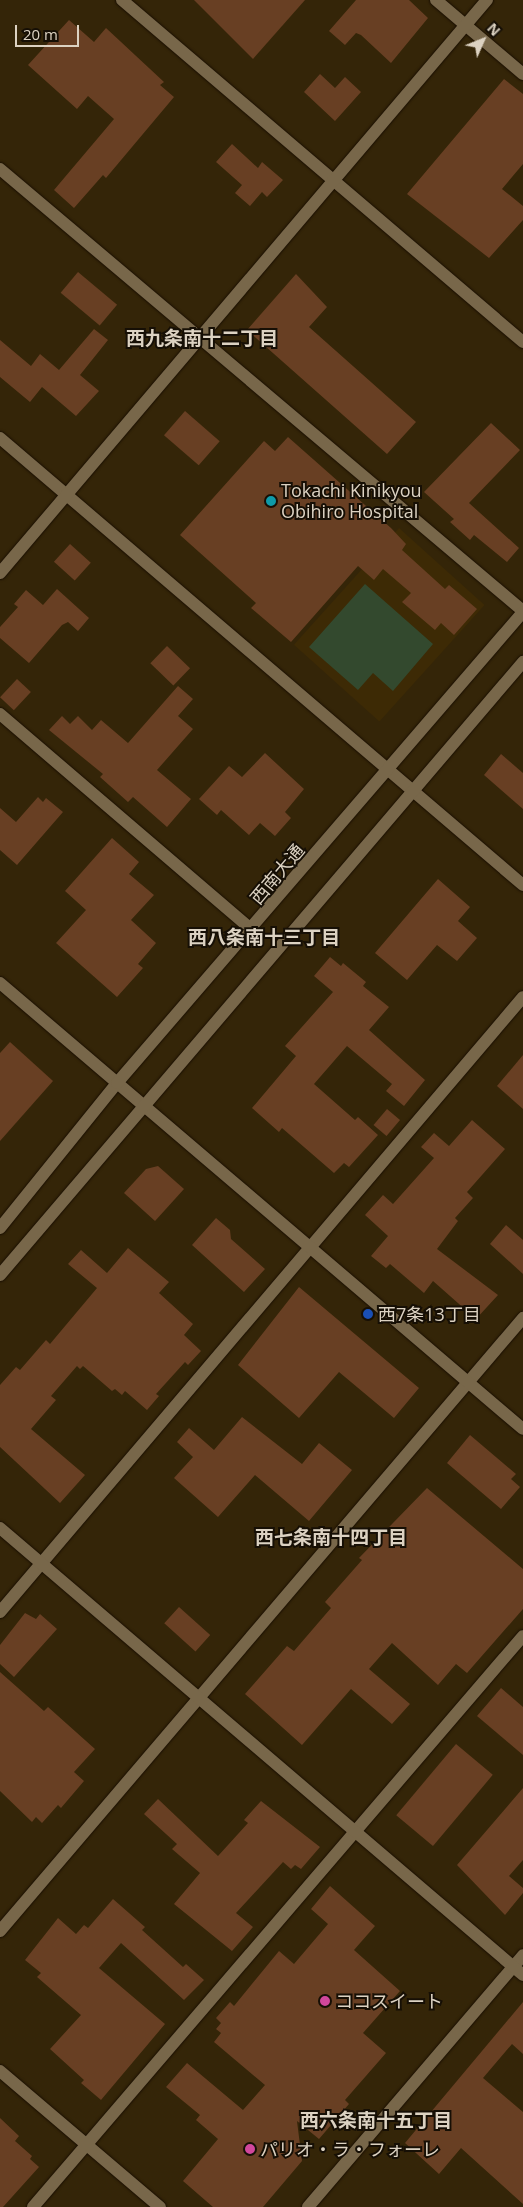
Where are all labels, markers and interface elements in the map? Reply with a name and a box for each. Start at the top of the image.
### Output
scale bar [18,15,81,47]
north arrow [458,15,508,65]
text: N [483,19,505,40]
text: 20 m [23,24,58,44]
district label: 西九条南十二丁目 [126,328,278,350]
place label: Tokachi Kinikyou Obihiro Hospital [281,480,422,522]
marker: Tokachi Kinikyou Obihiro Hospital [265,495,277,507]
street label: 西南大通 [246,839,308,909]
district label: 西八条南十三丁目 [188,927,340,949]
place label: 西7条13丁目 [378,1303,481,1325]
marker: 西7条13丁目 [362,1308,374,1320]
district label: 西七条南十四丁目 [255,1527,407,1549]
place label: ココスイート [335,1990,443,2012]
marker: ココスイート [319,1995,331,2007]
district label: 西六条南十五丁目 [300,2110,452,2132]
place label: パリオ・ラ・フォーレ [260,2138,440,2160]
marker: パリオ・ラ・フォーレ [244,2143,256,2155]

